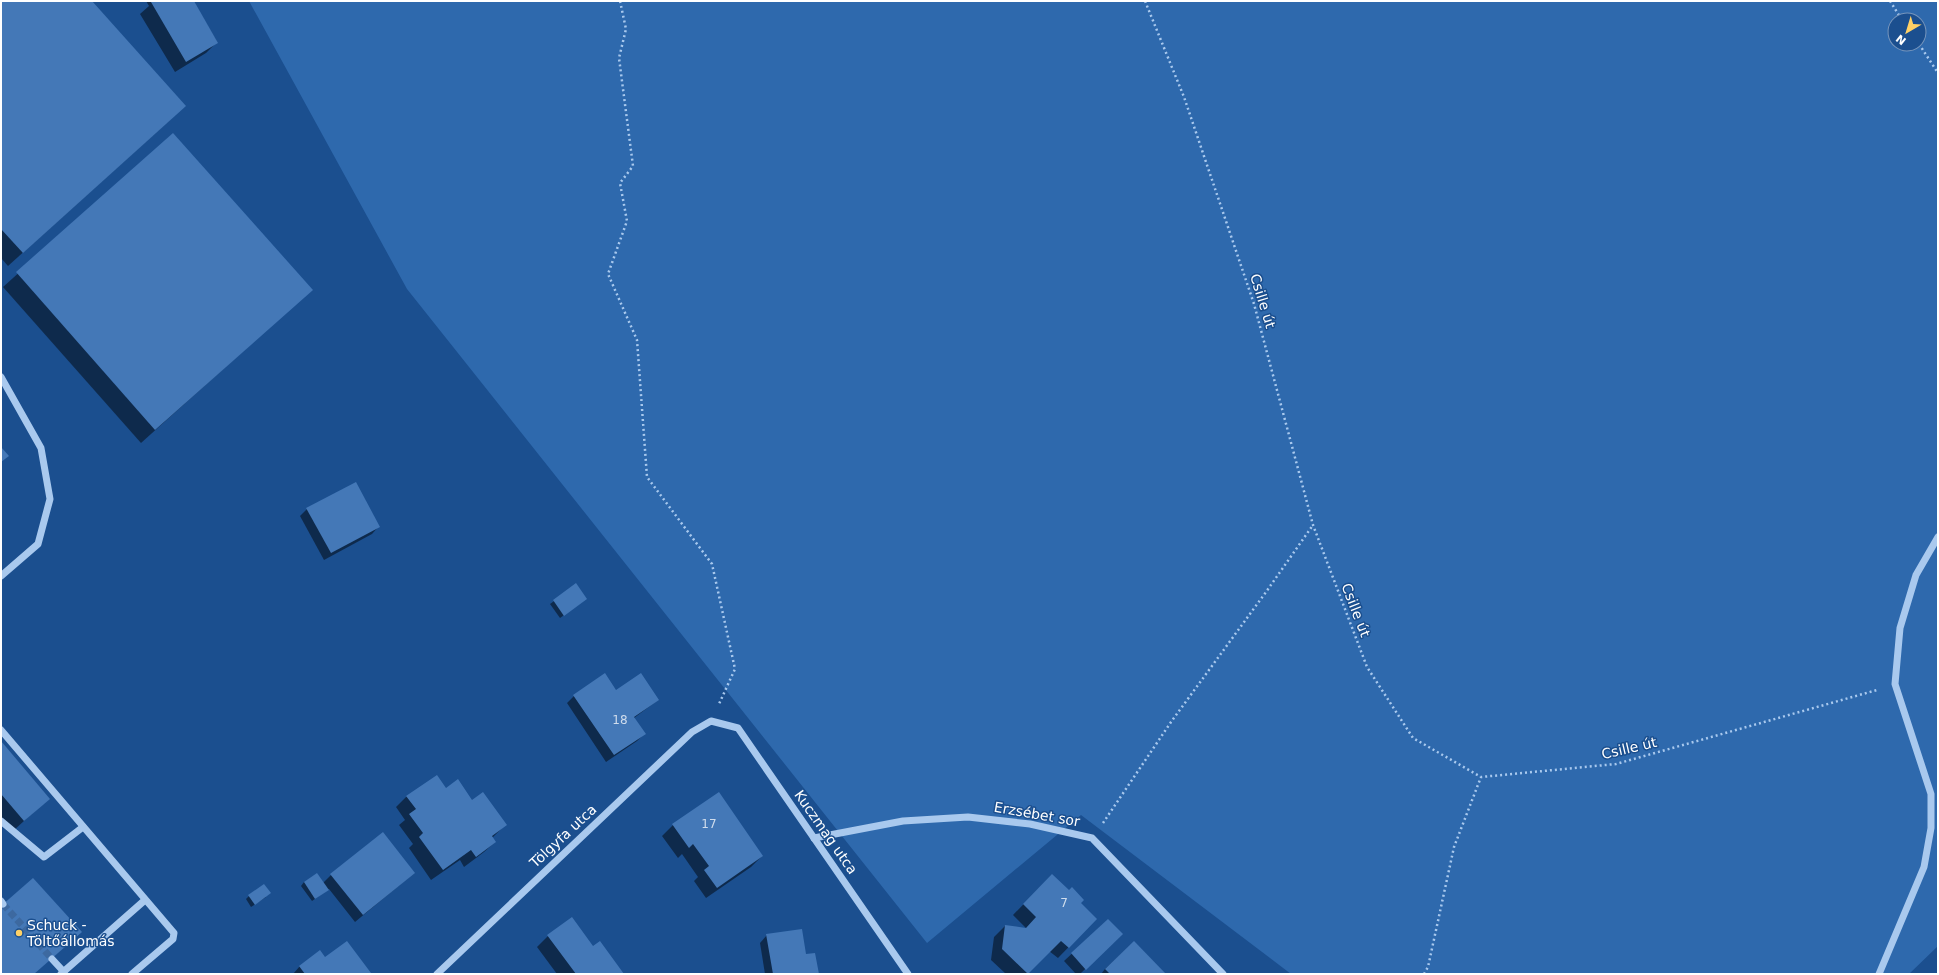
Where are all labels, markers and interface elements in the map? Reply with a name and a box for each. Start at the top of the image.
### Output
north arrow [1887,12,1927,52]
text: N [1894,32,1909,47]
street label: Csille út [1247,272,1279,331]
street label: Csille út [1338,581,1374,640]
house number: 18 [612,713,628,727]
street label: Csille út [1600,734,1659,762]
street label: Kuczmag utca [791,787,861,877]
street label: Erzsébet sor [993,799,1081,829]
street label: Tölgyfa utca [526,801,600,872]
house number: 17 [701,817,717,831]
house number: 7 [1060,896,1068,910]
place label: Schuck - Töltőállomás [26,917,115,949]
marker: Schuck - Töltőállomás [14,928,24,938]

